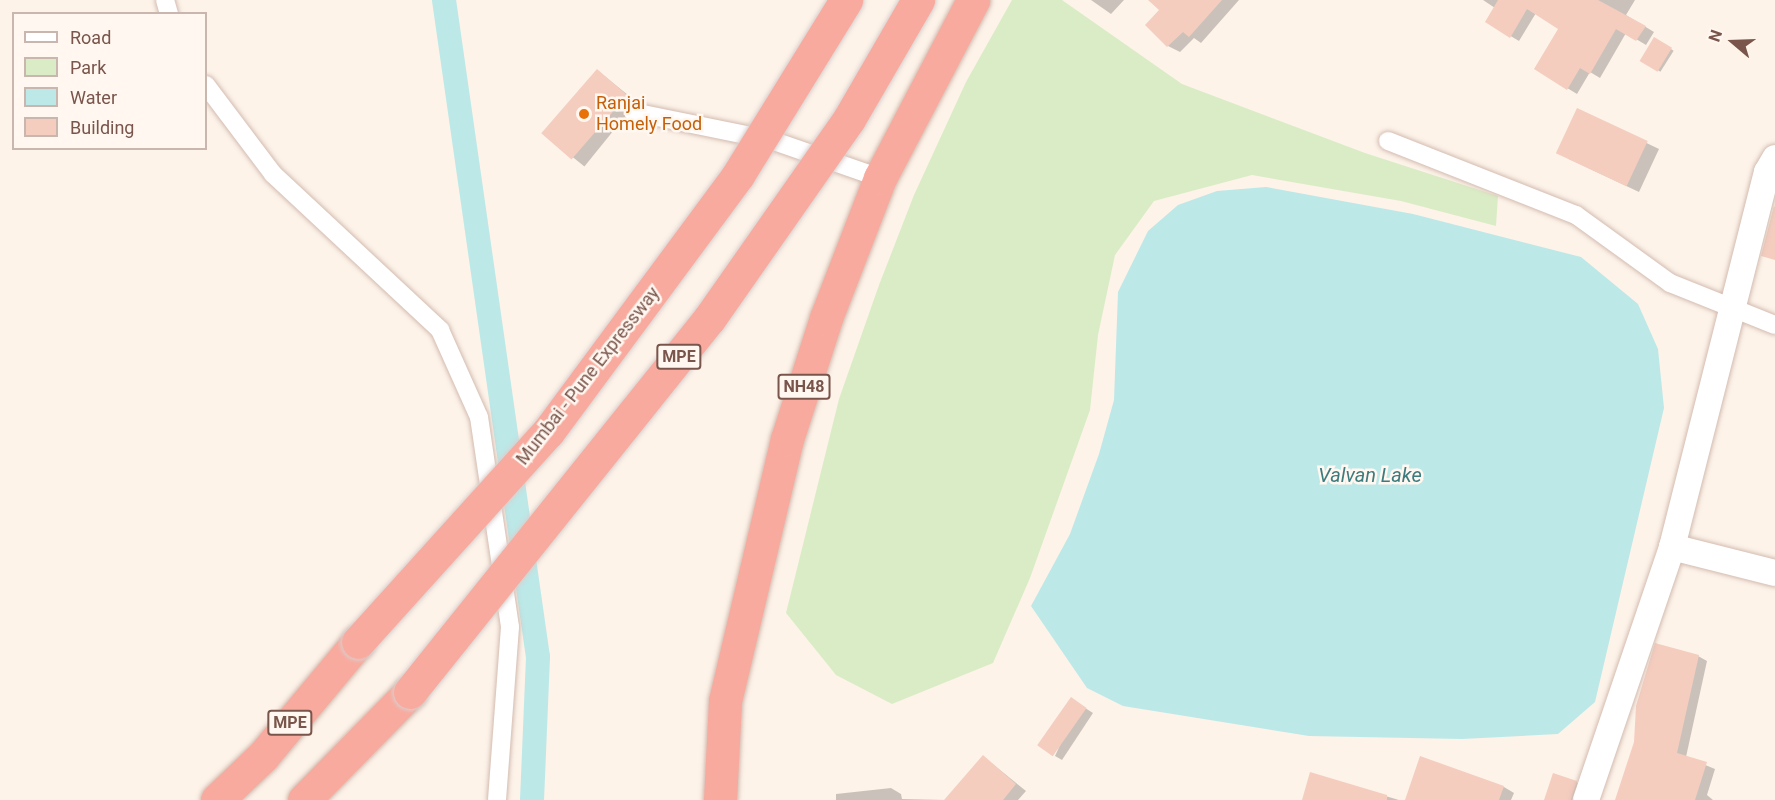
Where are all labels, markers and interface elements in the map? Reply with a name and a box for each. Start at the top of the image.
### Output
legend [12,12,207,150]
north arrow [1703,12,1763,72]
text: Road [70,27,111,48]
text: N [1705,28,1726,44]
text: Park [70,57,106,78]
text: Water [70,87,117,108]
place label: Ranjai Homely Food [596,93,702,136]
marker: Ranjai Homely Food [577,107,591,121]
text: Building [70,117,134,138]
street label: Mumbai - Pune Expressway [512,283,664,469]
road number: MPE [655,344,703,370]
road number: NH48 [777,374,831,400]
water label: Valvan Lake [1318,463,1422,487]
road number: MPE [266,710,314,736]

